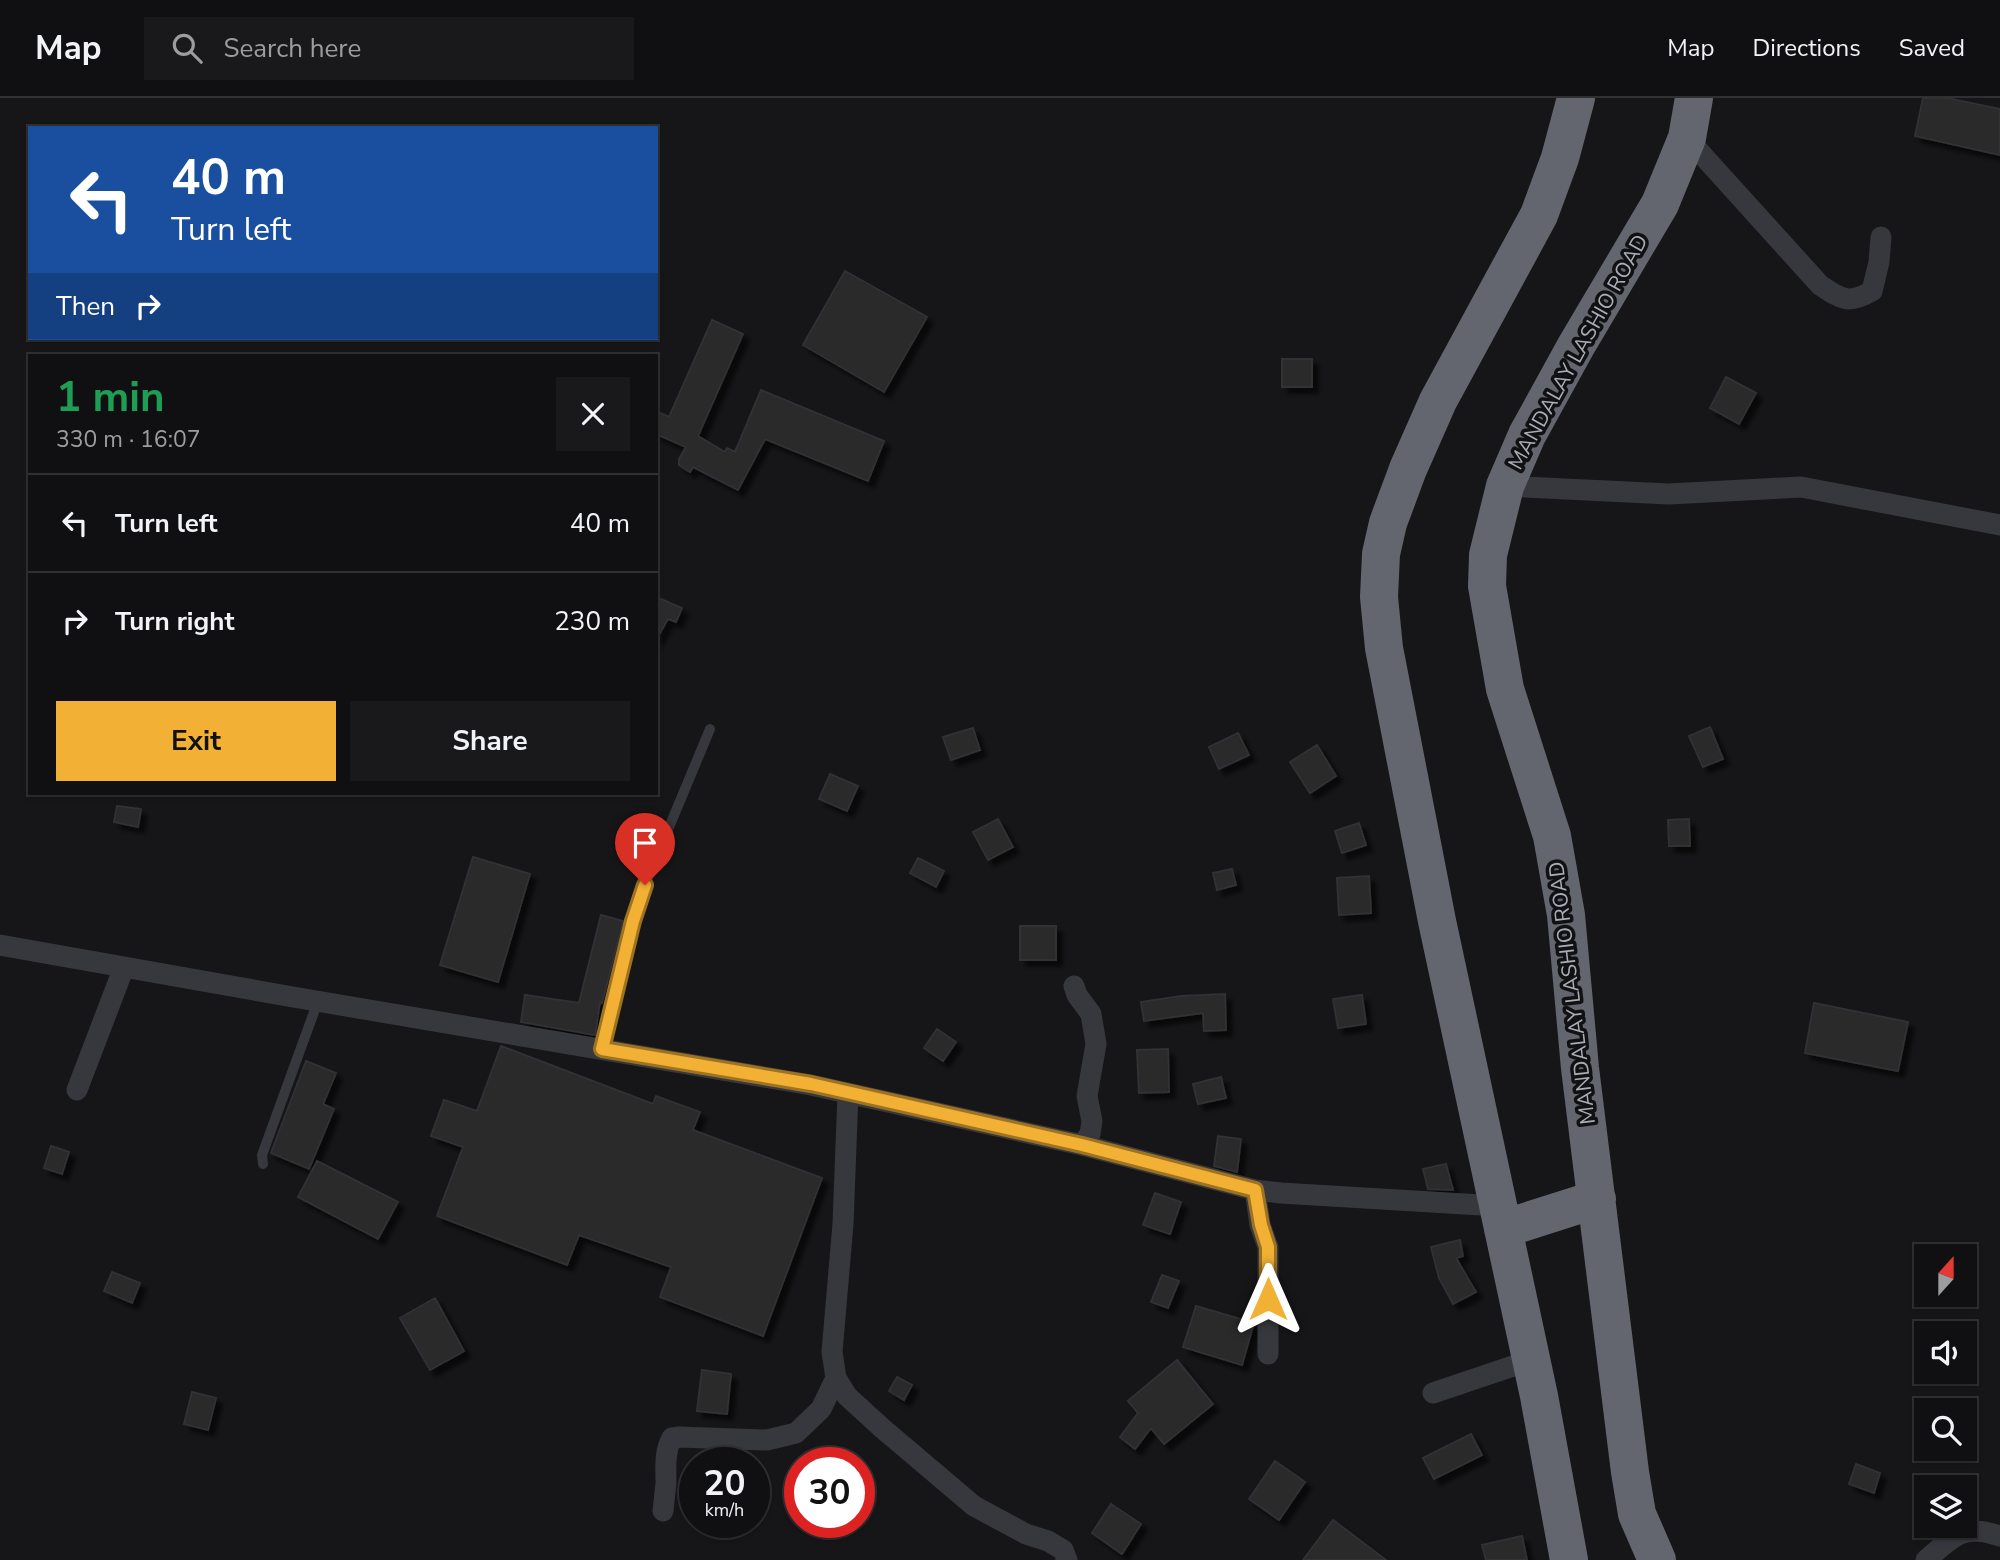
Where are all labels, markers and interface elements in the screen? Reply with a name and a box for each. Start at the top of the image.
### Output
search box [144,17,634,80]
text: Map [35,26,102,71]
icon: search [168,29,206,67]
text: Search here [224,31,361,66]
text: Map [1667,32,1714,64]
text: Directions [1752,32,1861,64]
text: Saved [1899,32,1965,64]
text: 40 m [171,144,286,211]
icon: left [56,154,147,245]
text: Turn left [171,208,291,251]
street label: MANDALAY LASHIO ROAD [1502,229,1654,475]
icon: right [129,287,167,325]
text: Then [56,289,115,324]
text: 1 min [56,369,165,426]
button: close [556,377,630,451]
text: 330 m · 16:07 [56,424,201,455]
icon: left [56,504,94,542]
text: Turn left [115,506,218,541]
text: 40 m [570,506,630,541]
icon: right [56,602,94,640]
text: Turn right [115,604,234,639]
text: 230 m [554,604,630,639]
button: Exit [56,701,336,781]
button: Share [350,701,630,781]
pin [615,813,675,885]
icon: arrive [626,824,664,862]
street label: MANDALAY LASHIO ROAD [1542,860,1602,1126]
north arrow [1914,1244,1978,1307]
map controls [1914,1244,1977,1538]
position arrow [1231,1262,1305,1336]
button: sound [1914,1321,1977,1384]
button: search [1914,1398,1977,1461]
speed limit sign: 30 [784,1447,875,1538]
text: 20 [703,1460,746,1507]
button: layers [1914,1475,1977,1538]
text: km/h [705,1498,744,1522]

